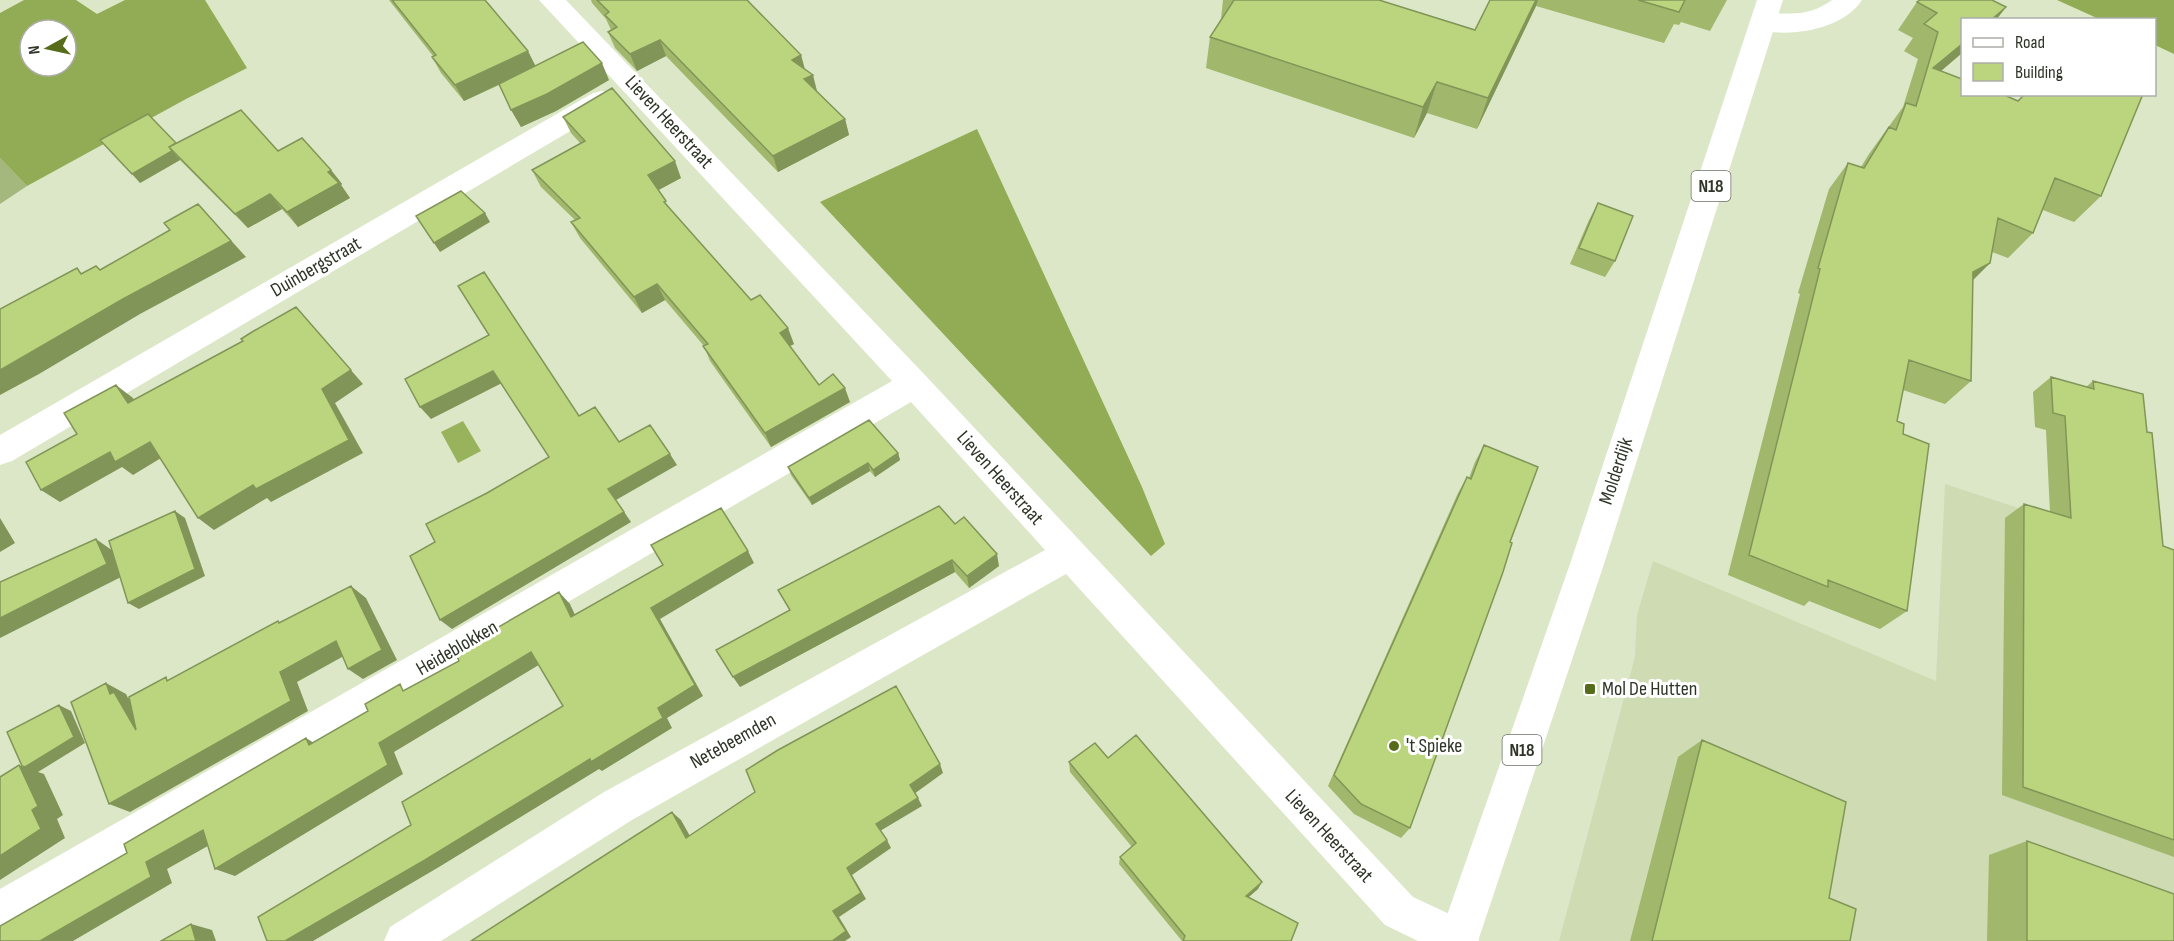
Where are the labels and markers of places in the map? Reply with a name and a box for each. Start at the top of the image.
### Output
place label: Mol De Hutten [1602,677,1697,701]
marker: Mol De Hutten [1583,682,1597,696]
place label: 't Spieke [1406,734,1462,758]
marker: 't Spieke [1387,739,1401,753]

